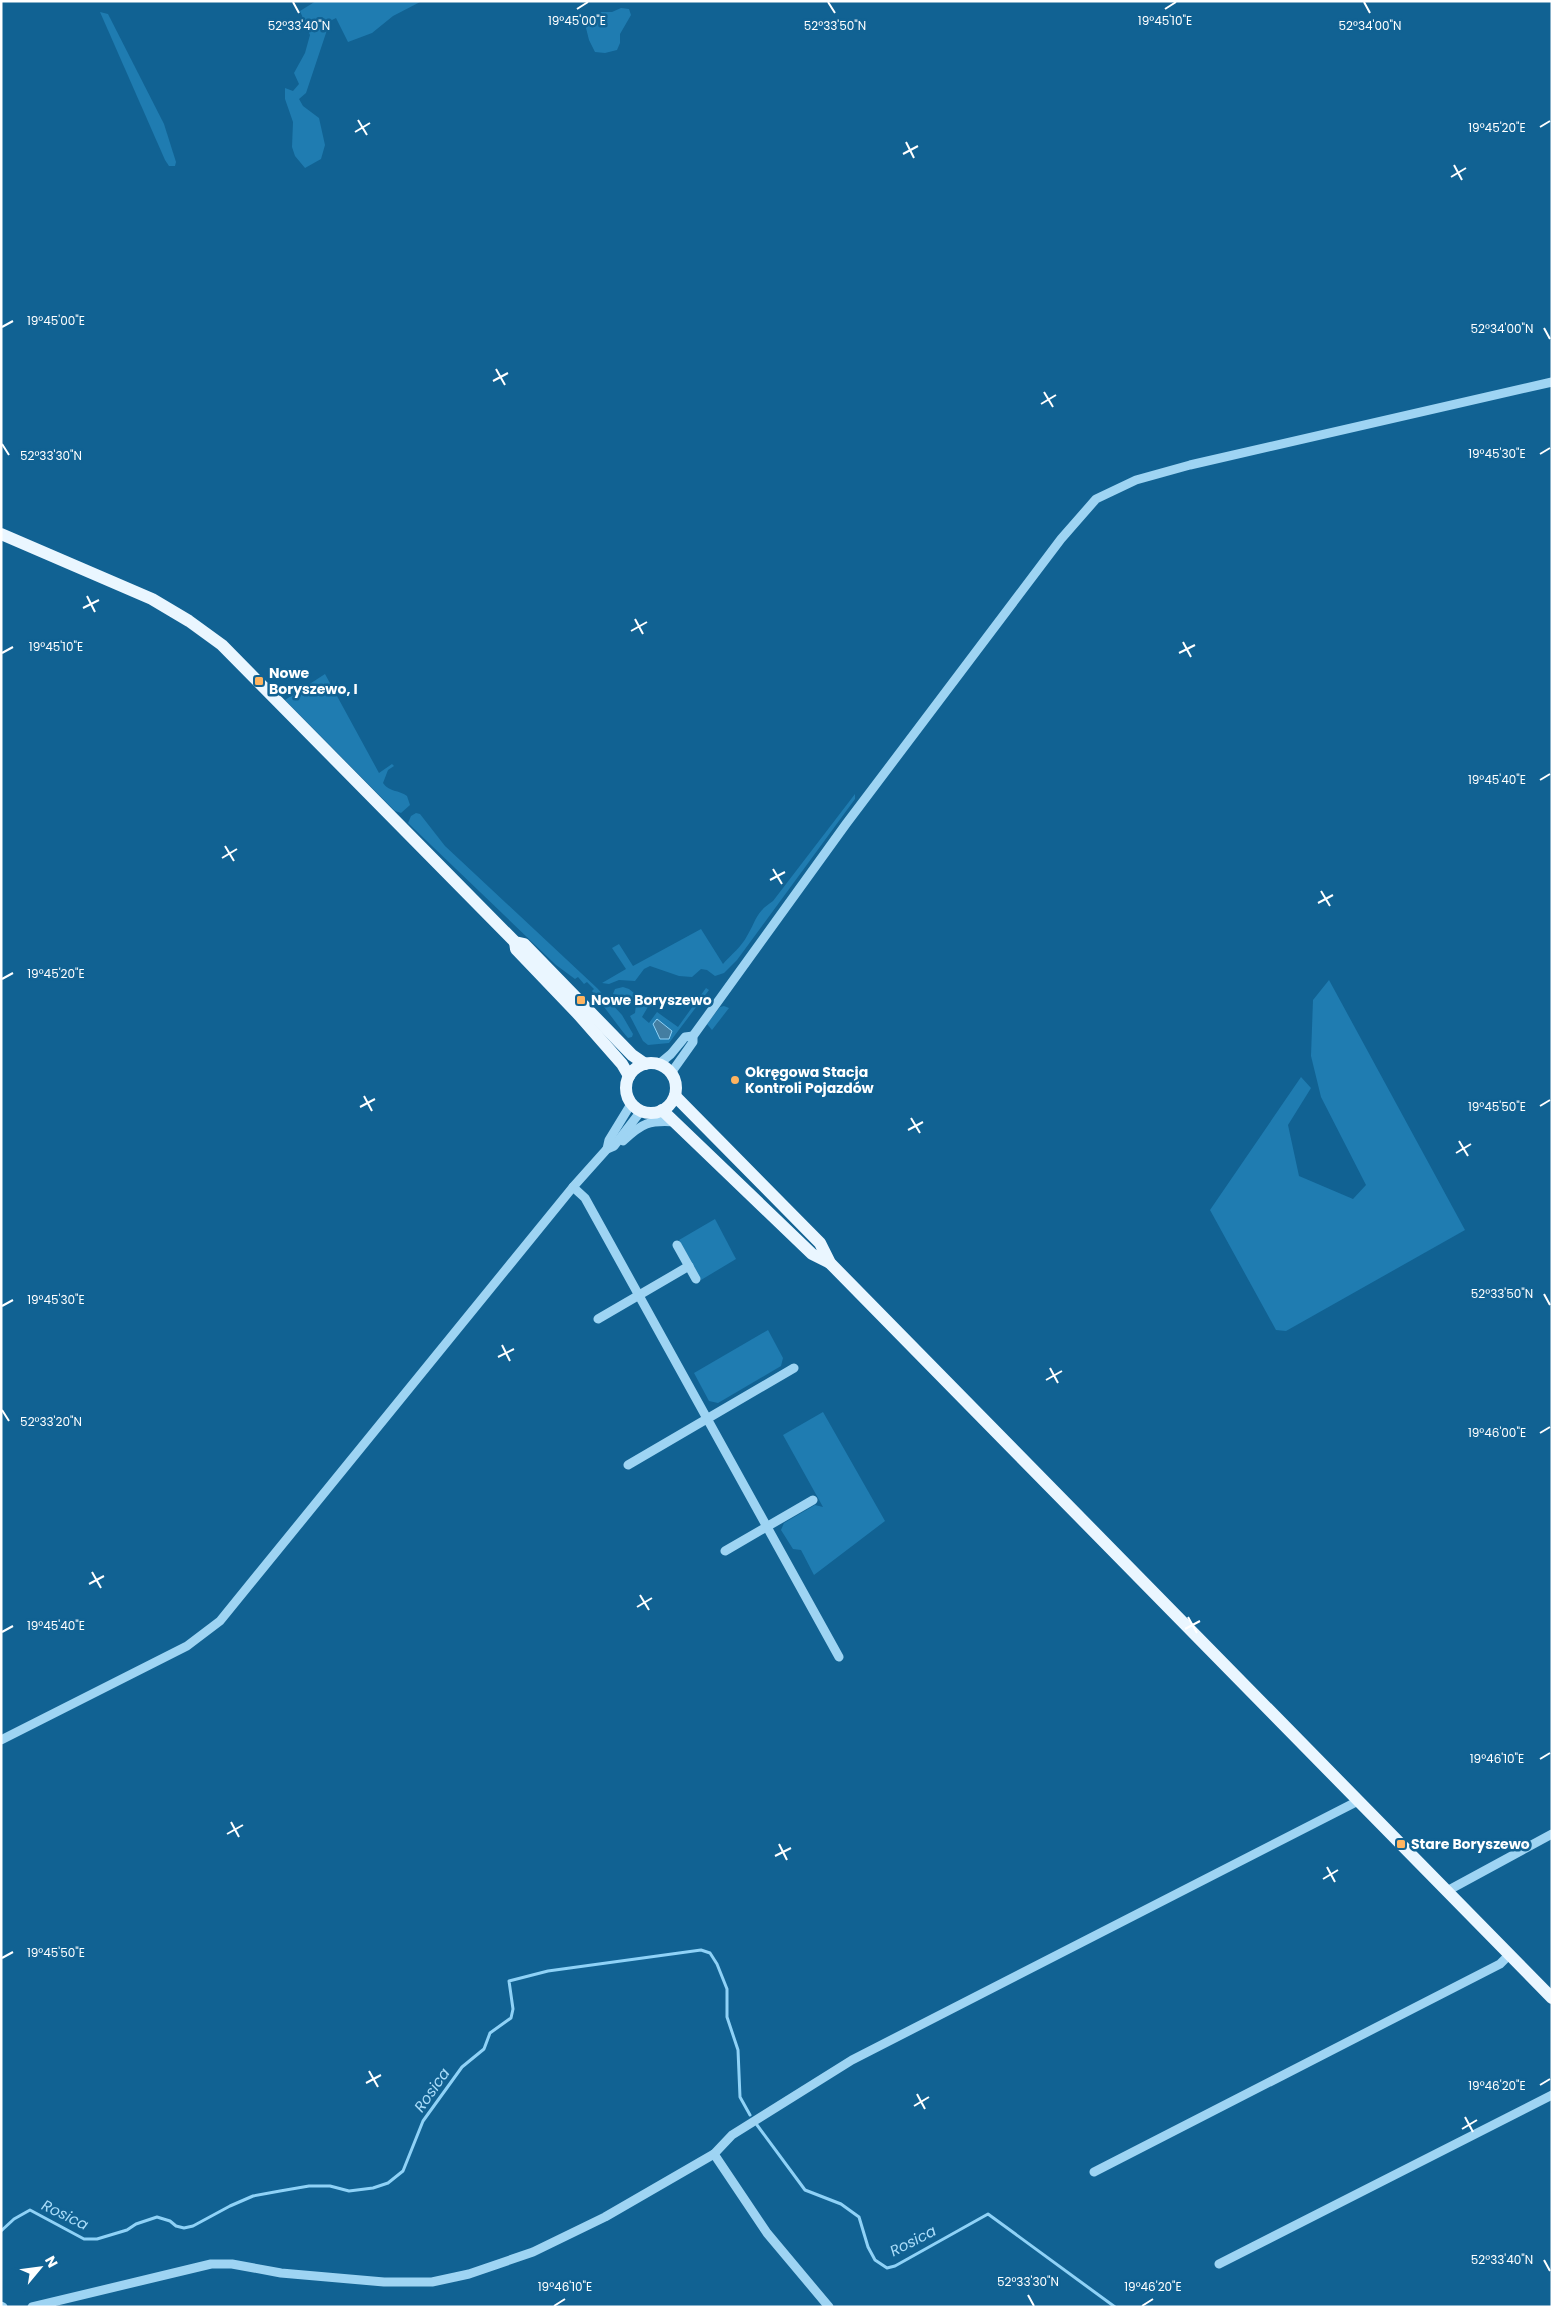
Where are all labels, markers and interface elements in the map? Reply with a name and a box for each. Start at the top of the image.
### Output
text: 19°45'00"E [548,12,606,29]
text: 19°45'10"E [1138,12,1192,29]
text: 52°33'40"N [268,17,330,34]
text: 52°33'50"N [804,17,866,34]
text: 52°34'00"N [1339,17,1401,34]
text: 19°45'20"E [1468,119,1526,136]
text: 19°45'00"E [27,312,85,329]
text: 52°34'00"N [1471,320,1533,337]
text: 19°45'30"E [1468,445,1526,462]
text: 52°33'30"N [20,447,82,464]
text: 19°45'10"E [29,638,83,655]
place label: Nowe Boryszewo, I [269,663,358,699]
marker: Nowe Boryszewo, I [253,675,265,687]
text: 19°45'40"E [1468,771,1526,788]
text: 19°45'20"E [27,965,85,982]
place label: Nowe Boryszewo [591,990,712,1010]
marker: Nowe Boryszewo [575,994,587,1006]
place label: Okręgowa Stacja Kontroli Pojazdów [745,1062,875,1098]
marker: Okręgowa Stacja Kontroli Pojazdów [729,1074,741,1086]
text: 19°45'50"E [1468,1098,1526,1115]
text: 52°33'50"N [1471,1285,1533,1302]
text: 19°45'30"E [27,1291,85,1308]
text: 52°33'20"N [20,1413,82,1430]
text: 19°46'00"E [1468,1424,1526,1441]
text: 19°45'40"E [27,1617,85,1634]
text: 19°46'10"E [1470,1750,1524,1767]
place label: Stare Boryszewo [1411,1834,1530,1854]
marker: Stare Boryszewo [1395,1838,1407,1850]
text: 19°45'50"E [27,1944,85,1961]
water label: Rosica [409,2063,454,2116]
text: 19°46'20"E [1468,2077,1526,2094]
water label: Rosica [38,2194,92,2235]
water label: Rosica [886,2220,940,2261]
north arrow [15,2243,65,2293]
text: 52°33'40"N [1471,2251,1533,2268]
text: N [40,2252,63,2271]
text: 52°33'30"N [997,2273,1059,2290]
text: 19°46'10"E [538,2278,592,2295]
text: 19°46'20"E [1124,2278,1182,2295]

